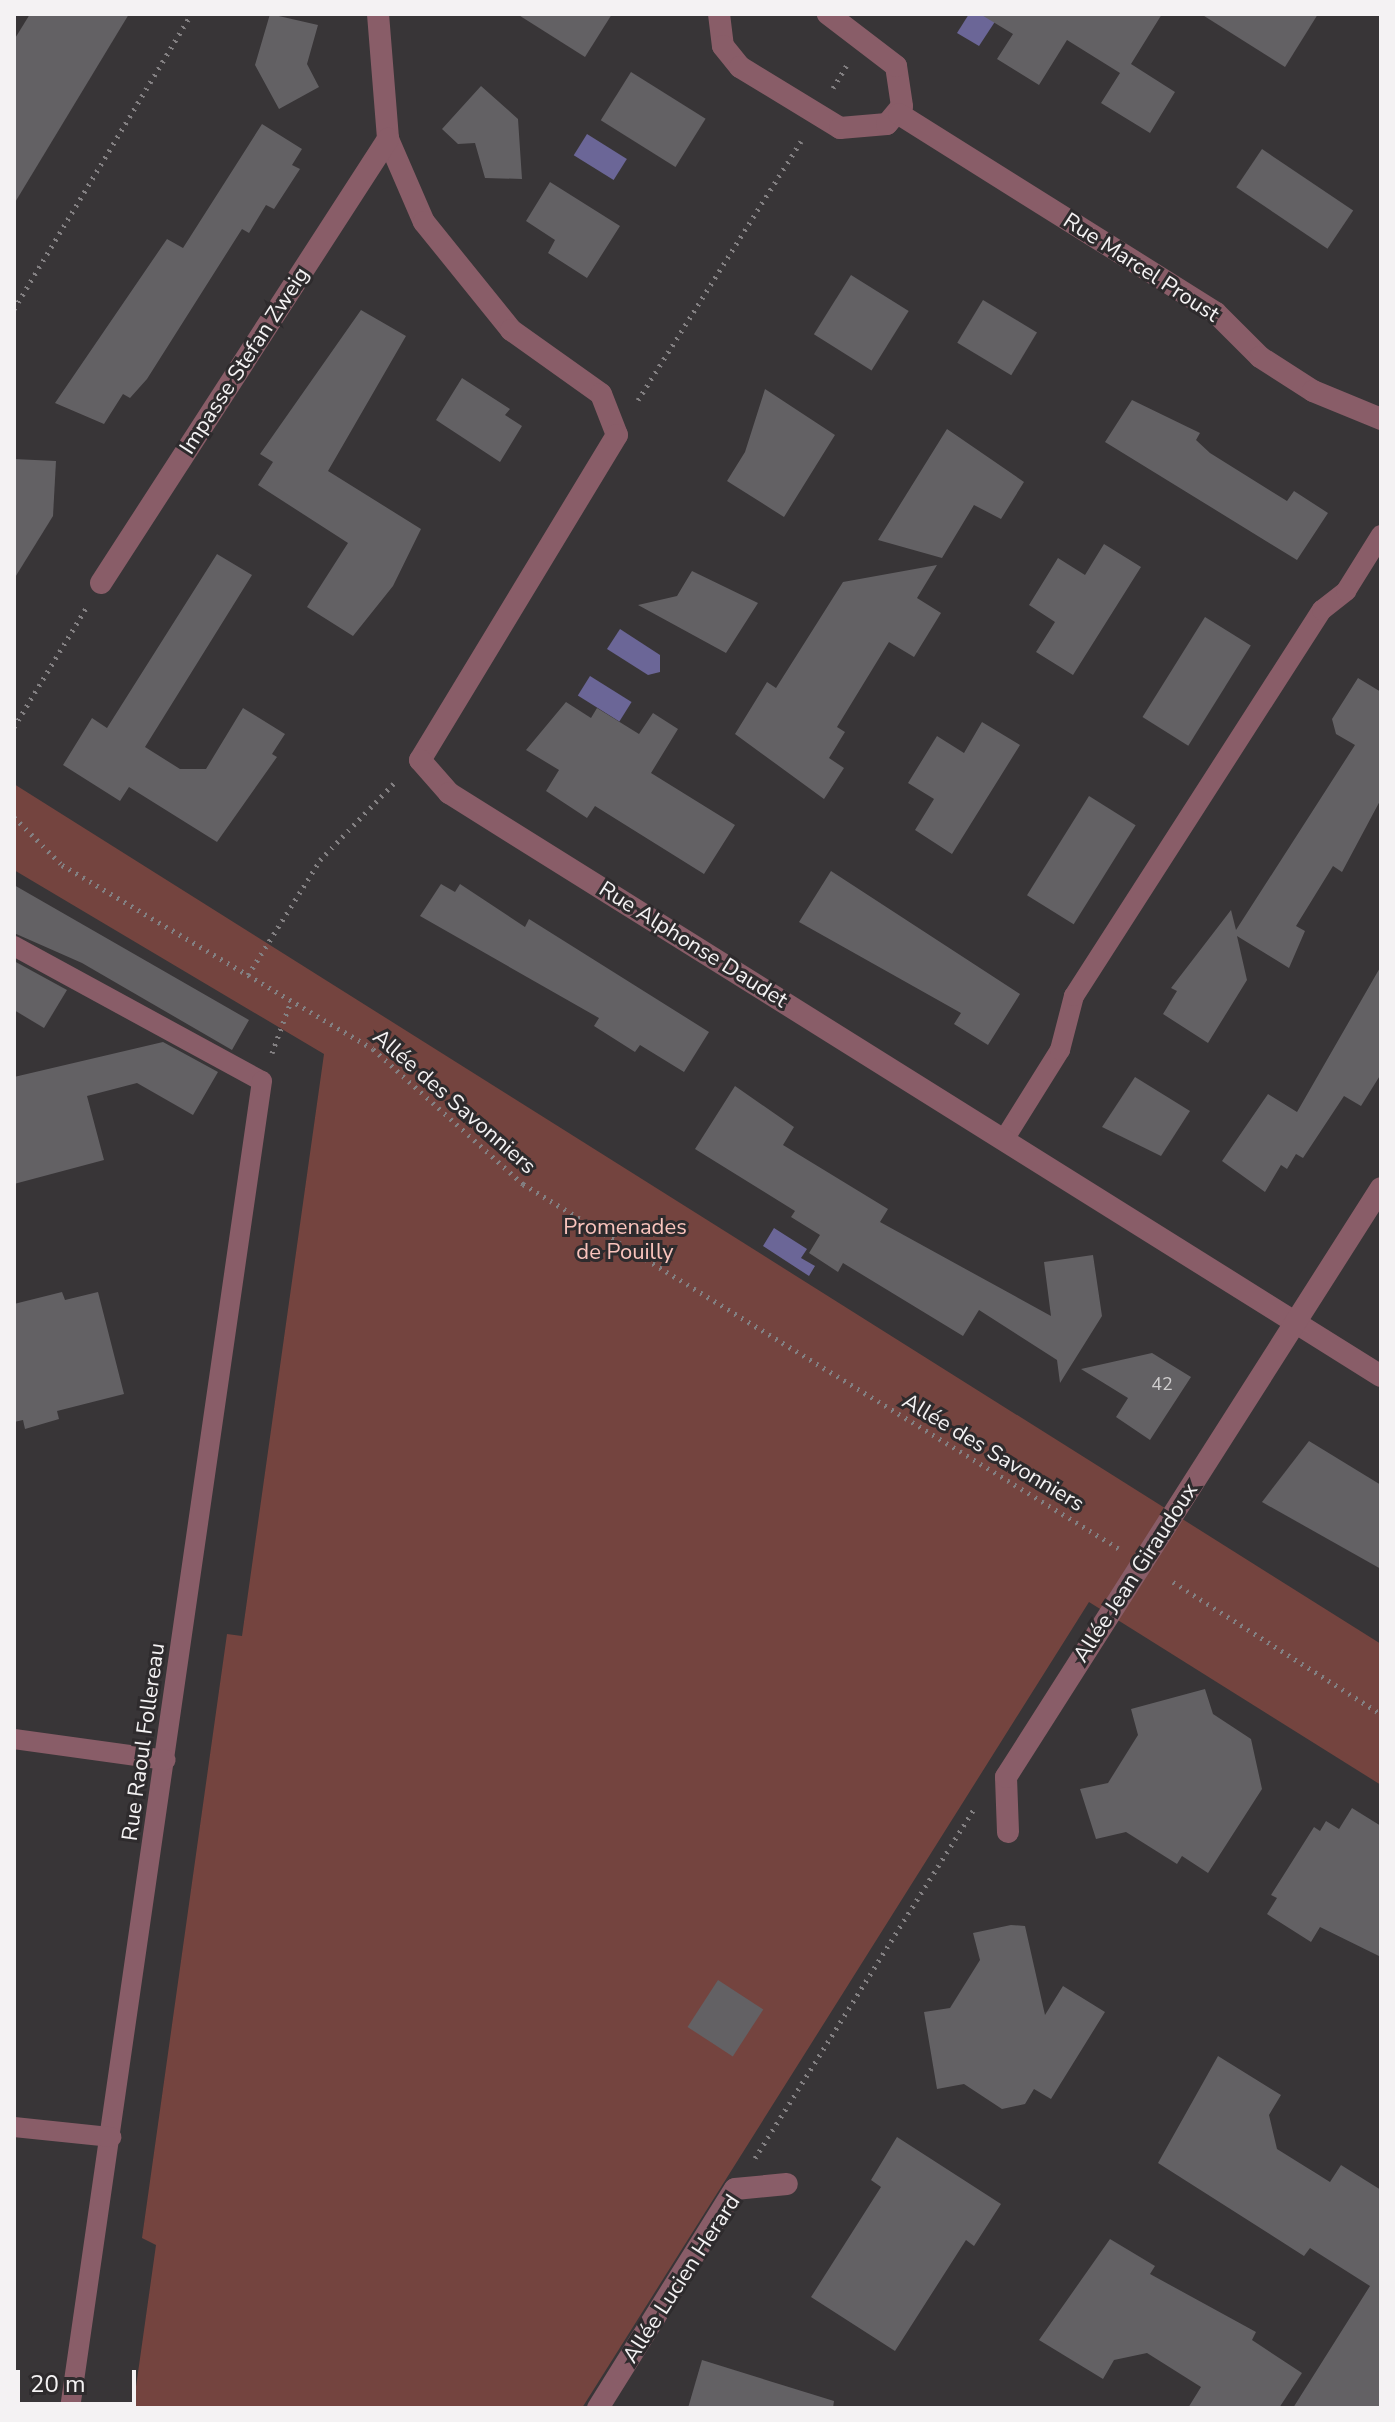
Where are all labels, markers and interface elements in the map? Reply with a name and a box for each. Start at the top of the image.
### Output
street label: Rue Marcel Proust [1058,208,1224,328]
street label: Impasse Stefan Zweig [175,263,315,459]
street label: Rue Alphonse Daudet [594,876,792,1014]
street label: Allée des Savonniers [367,1024,541,1180]
park label: Promenades de Pouilly [563,1214,687,1266]
house number: 42 [1151,1373,1173,1395]
street label: Allée des Savonniers [897,1388,1089,1518]
street label: Allée Jean Giraudoux [1068,1478,1204,1668]
street label: Rue Raoul Follereau [117,1641,171,1843]
street label: Allée Lucien Herard [618,2190,746,2368]
scale bar [20,2354,140,2404]
text: 20 m [30,2368,86,2400]

